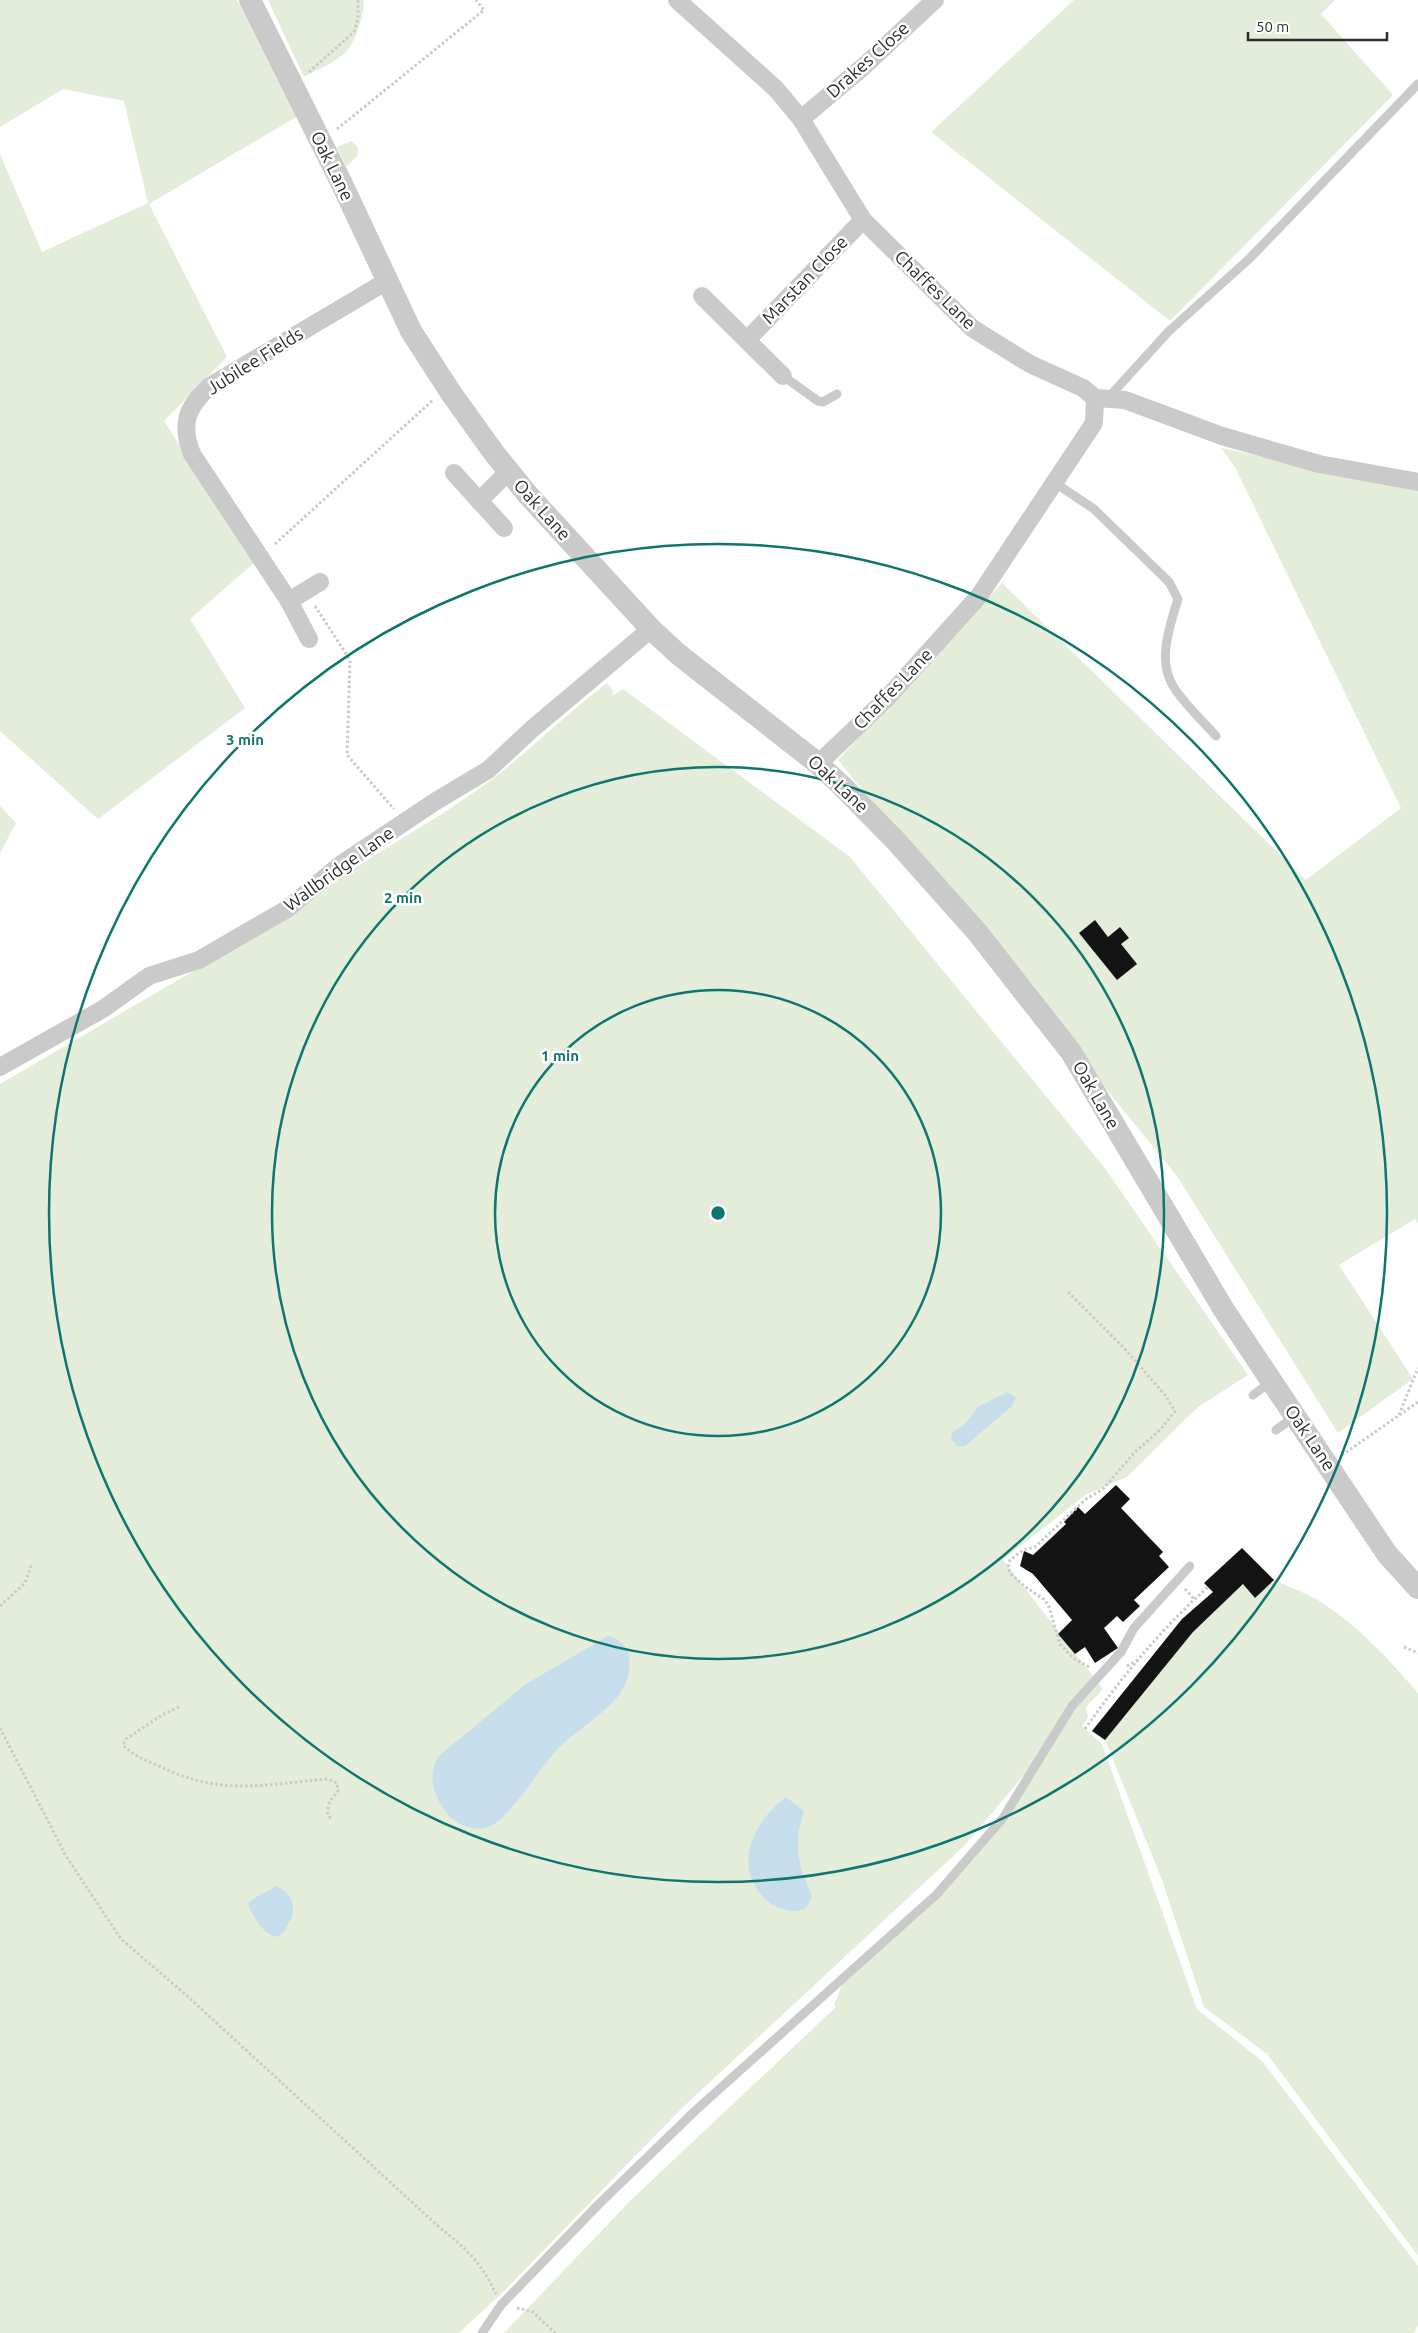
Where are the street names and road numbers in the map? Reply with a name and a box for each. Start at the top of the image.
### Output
street label: Drakes Close [822,17,912,101]
street label: Oak Lane [307,127,358,204]
street label: Marstan Close [757,231,851,327]
street label: Chaffes Lane [891,246,980,333]
street label: Jubilee Fields [203,323,306,398]
street label: Oak Lane [510,475,575,544]
street label: Chaffes Lane [849,644,936,733]
street label: Oak Lane [804,750,873,816]
street label: Wallbridge Lane [280,822,397,915]
street label: Oak Lane [1069,1057,1124,1132]
street label: Oak Lane [1282,1401,1340,1474]

